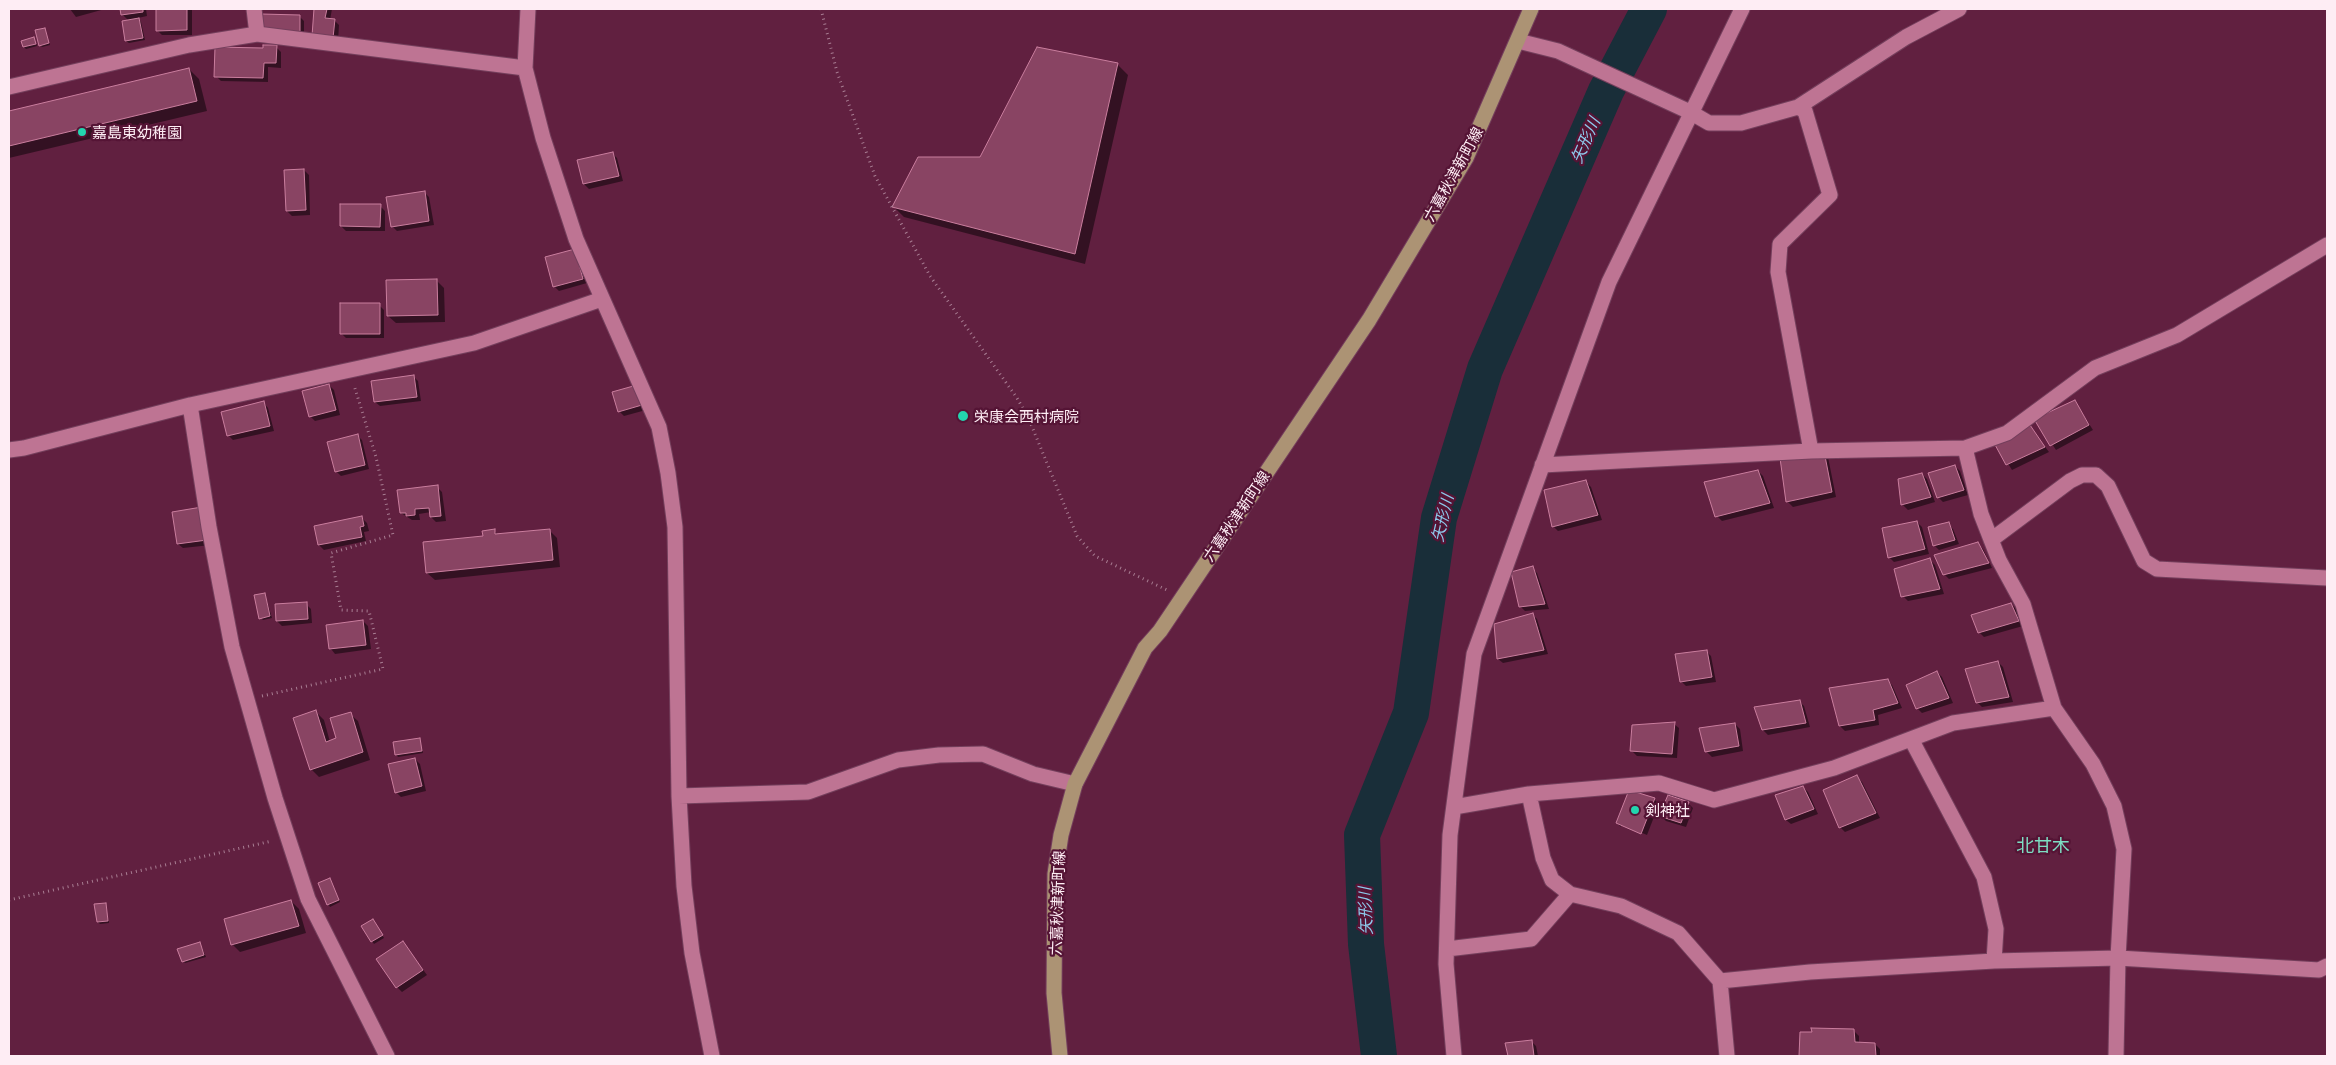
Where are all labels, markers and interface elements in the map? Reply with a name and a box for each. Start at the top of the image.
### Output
water label: 矢形川 [1566,114,1604,166]
place label: 嘉島東幼稚園 [92,123,182,141]
street label: 六嘉秋津新町線 [1420,124,1486,224]
marker: 嘉島東幼稚園 [76,126,88,138]
place label: 栄康会西村病院 [974,407,1079,425]
marker: 栄康会西村病院 [956,409,970,423]
street label: 六嘉秋津新町線 [1199,467,1273,565]
water label: 矢形川 [1427,492,1457,544]
place label: 剣神社 [1645,801,1690,819]
marker: 剣神社 [1629,804,1641,816]
district label: 北甘木 [2016,834,2070,856]
street label: 六嘉秋津新町線 [1046,850,1068,956]
water label: 矢形川 [1355,887,1375,935]

